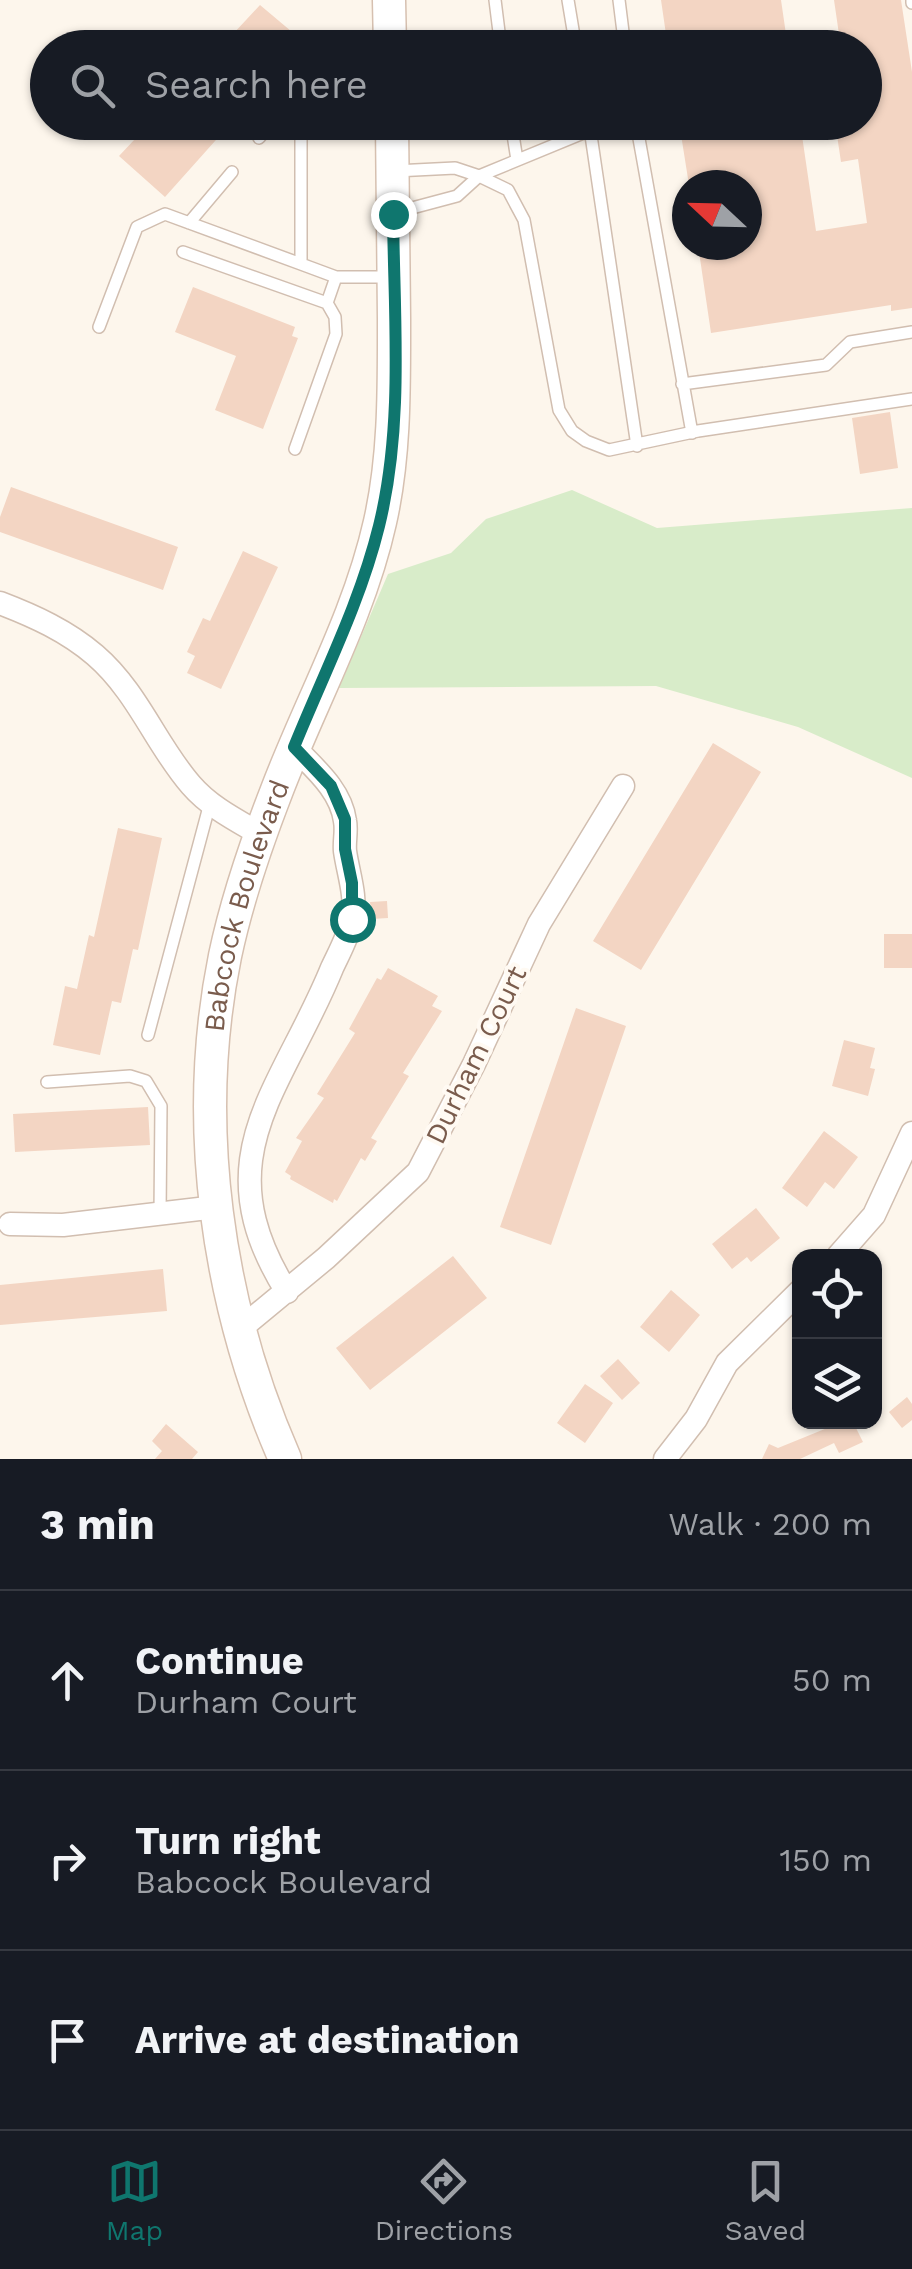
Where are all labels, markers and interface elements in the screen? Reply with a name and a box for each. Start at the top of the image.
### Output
search box [30,30,882,140]
icon: search [65,58,120,113]
text: Search here [145,63,368,107]
north arrow [672,170,762,260]
route end [371,192,417,238]
street label: Babcock Boulevard [197,775,296,1033]
route start [330,897,376,943]
street label: Durham Court [419,960,533,1149]
map controls [792,1249,882,1429]
button: locate [792,1249,882,1339]
button: layers [792,1339,882,1429]
text: 3 min [40,1500,155,1549]
text: Walk · 200 m [668,1505,872,1543]
text: Continue [135,1639,304,1683]
icon: ahead [40,1653,95,1708]
text: 50 m [792,1661,872,1699]
text: Durham Court [135,1683,357,1721]
text: Turn right [135,1819,321,1863]
icon: right [40,1833,95,1888]
text: 150 m [780,1841,872,1879]
text: Babcock Boulevard [135,1863,432,1901]
icon: arrive [40,2013,95,2068]
text: Arrive at destination [135,2018,520,2062]
tab: Map [106,2154,163,2247]
tab: Directions [375,2154,513,2247]
tab: Saved [725,2154,806,2247]

